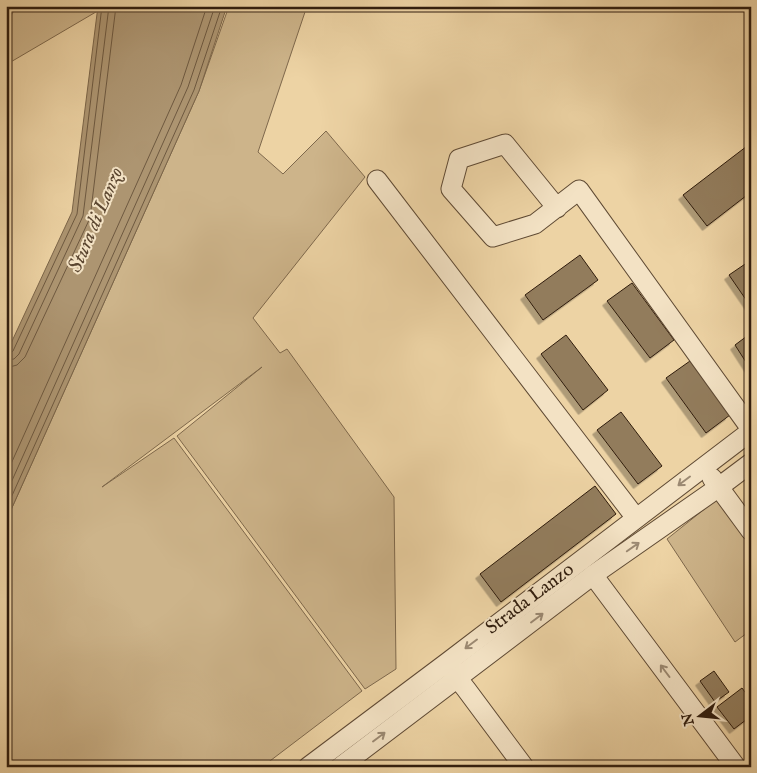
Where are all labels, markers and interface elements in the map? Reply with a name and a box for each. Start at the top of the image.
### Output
water label: Stura di Lanzo [63,164,129,276]
one-way arrow [678,476,691,487]
one-way arrow [626,542,640,552]
street label: Strada Lanzo [481,558,579,640]
one-way arrow [530,613,543,624]
one-way arrow [464,639,478,649]
one-way arrow [660,665,670,679]
north arrow [674,690,724,740]
text: N [678,711,699,729]
one-way arrow [372,732,385,743]

